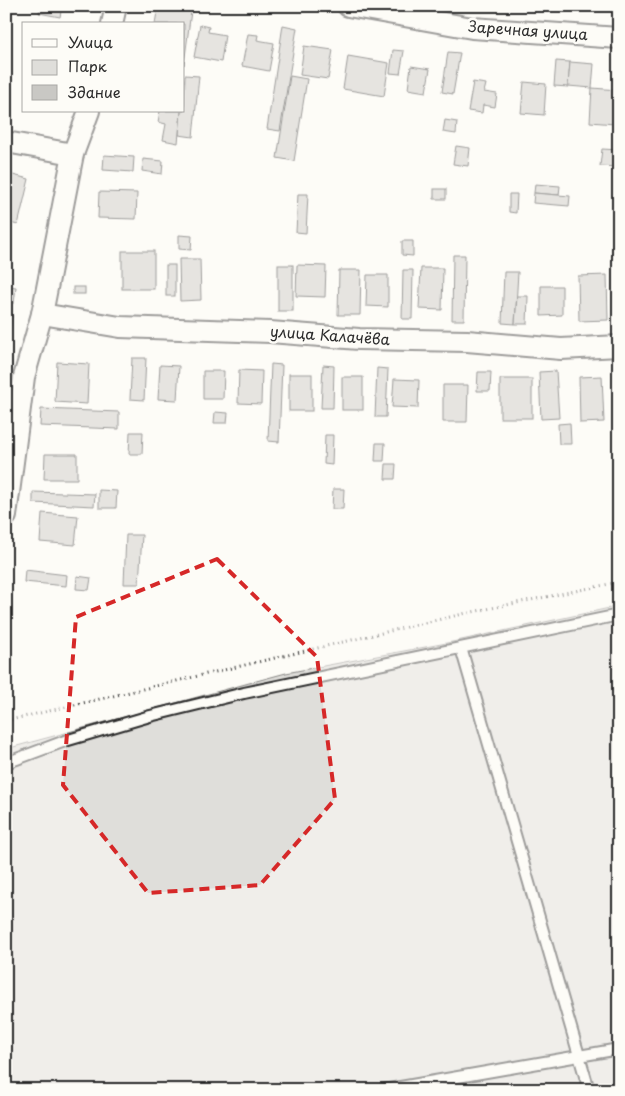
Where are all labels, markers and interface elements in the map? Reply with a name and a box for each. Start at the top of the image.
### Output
street label: Заречная улица [468,14,589,45]
legend [22,22,185,112]
text: Улица [68,30,113,53]
text: Парк [68,54,107,77]
text: Здание [68,80,121,103]
street label: улица Калачёва [269,319,392,350]

